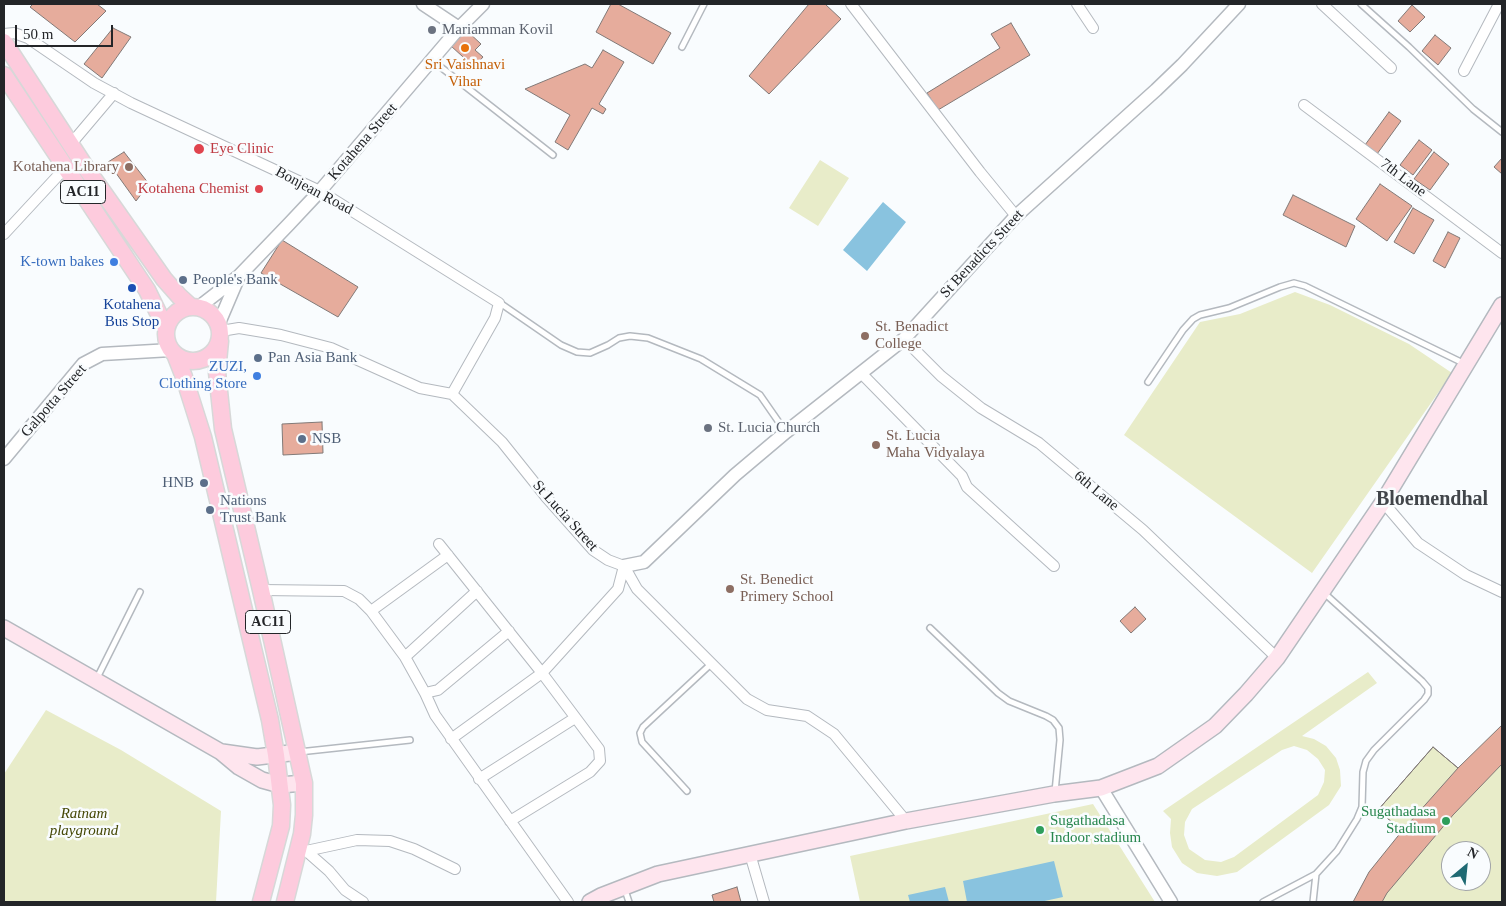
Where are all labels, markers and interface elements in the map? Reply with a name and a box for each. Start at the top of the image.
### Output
scale bar [18,15,115,47]
place label: Mariamman Kovil [442,21,553,39]
marker: Mariamman Kovil [426,24,438,36]
text: 50 m [23,26,53,42]
marker: Sri Vaishnavi Vihar [459,42,471,54]
place label: Sri Vaishnavi Vihar [425,56,505,91]
street label: Kotahena Street [325,100,401,184]
place label: Eye Clinic [210,140,274,158]
marker: Eye Clinic [192,142,206,156]
street label: 7th Lane [1376,155,1430,201]
place label: Kotahena Library [13,158,119,176]
marker: Kotahena Library [123,161,135,173]
street label: Bonjean Road [272,163,356,219]
road number: AC11 [61,180,106,203]
place label: Kotahena Chemist [138,180,249,198]
marker: Kotahena Chemist [253,183,265,195]
street label: St Benadicts Street [936,206,1028,302]
place label: K-town bakes [20,253,104,271]
marker: K-town bakes [108,256,120,268]
place label: People's Bank [193,271,278,289]
marker: People's Bank [177,274,189,286]
marker: Kotahena Bus Stop [126,282,138,294]
place label: Kotahena Bus Stop [103,296,161,331]
place label: St. Benadict College [875,318,948,353]
marker: St. Benadict College [859,330,871,342]
place label: Pan Asia Bank [268,349,357,367]
marker: Pan Asia Bank [252,352,264,364]
place label: ZUZI, Clothing Store [159,358,247,393]
street label: Galpotta Street [18,361,90,441]
marker: ZUZI, Clothing Store [251,370,263,382]
place label: St. Lucia Church [718,419,820,437]
marker: St. Lucia Church [702,422,714,434]
place label: St. Lucia Maha Vidyalaya [886,427,985,462]
place label: NSB [312,430,341,448]
marker: NSB [296,433,308,445]
marker: St. Lucia Maha Vidyalaya [870,439,882,451]
street label: 6th Lane [1070,467,1122,515]
place label: HNB [162,474,194,492]
marker: HNB [198,477,210,489]
street label: St Lucia Street [528,477,602,555]
district label: Bloemendhal [1376,488,1488,512]
place label: Nations Trust Bank [220,492,287,527]
marker: Nations Trust Bank [204,504,216,516]
place label: St. Benedict Primery School [740,571,834,606]
marker: St. Benedict Primery School [724,583,736,595]
road number: AC11 [246,610,290,634]
place label: Sugathadasa Stadium [1361,803,1436,838]
park label: Ratnam playground [50,805,118,840]
place label: Sugathadasa Indoor stadium [1050,812,1141,847]
marker: Sugathadasa Stadium [1440,815,1452,827]
marker: Sugathadasa Indoor stadium [1034,824,1046,836]
north arrow [1441,841,1491,891]
text: N [1465,844,1481,862]

